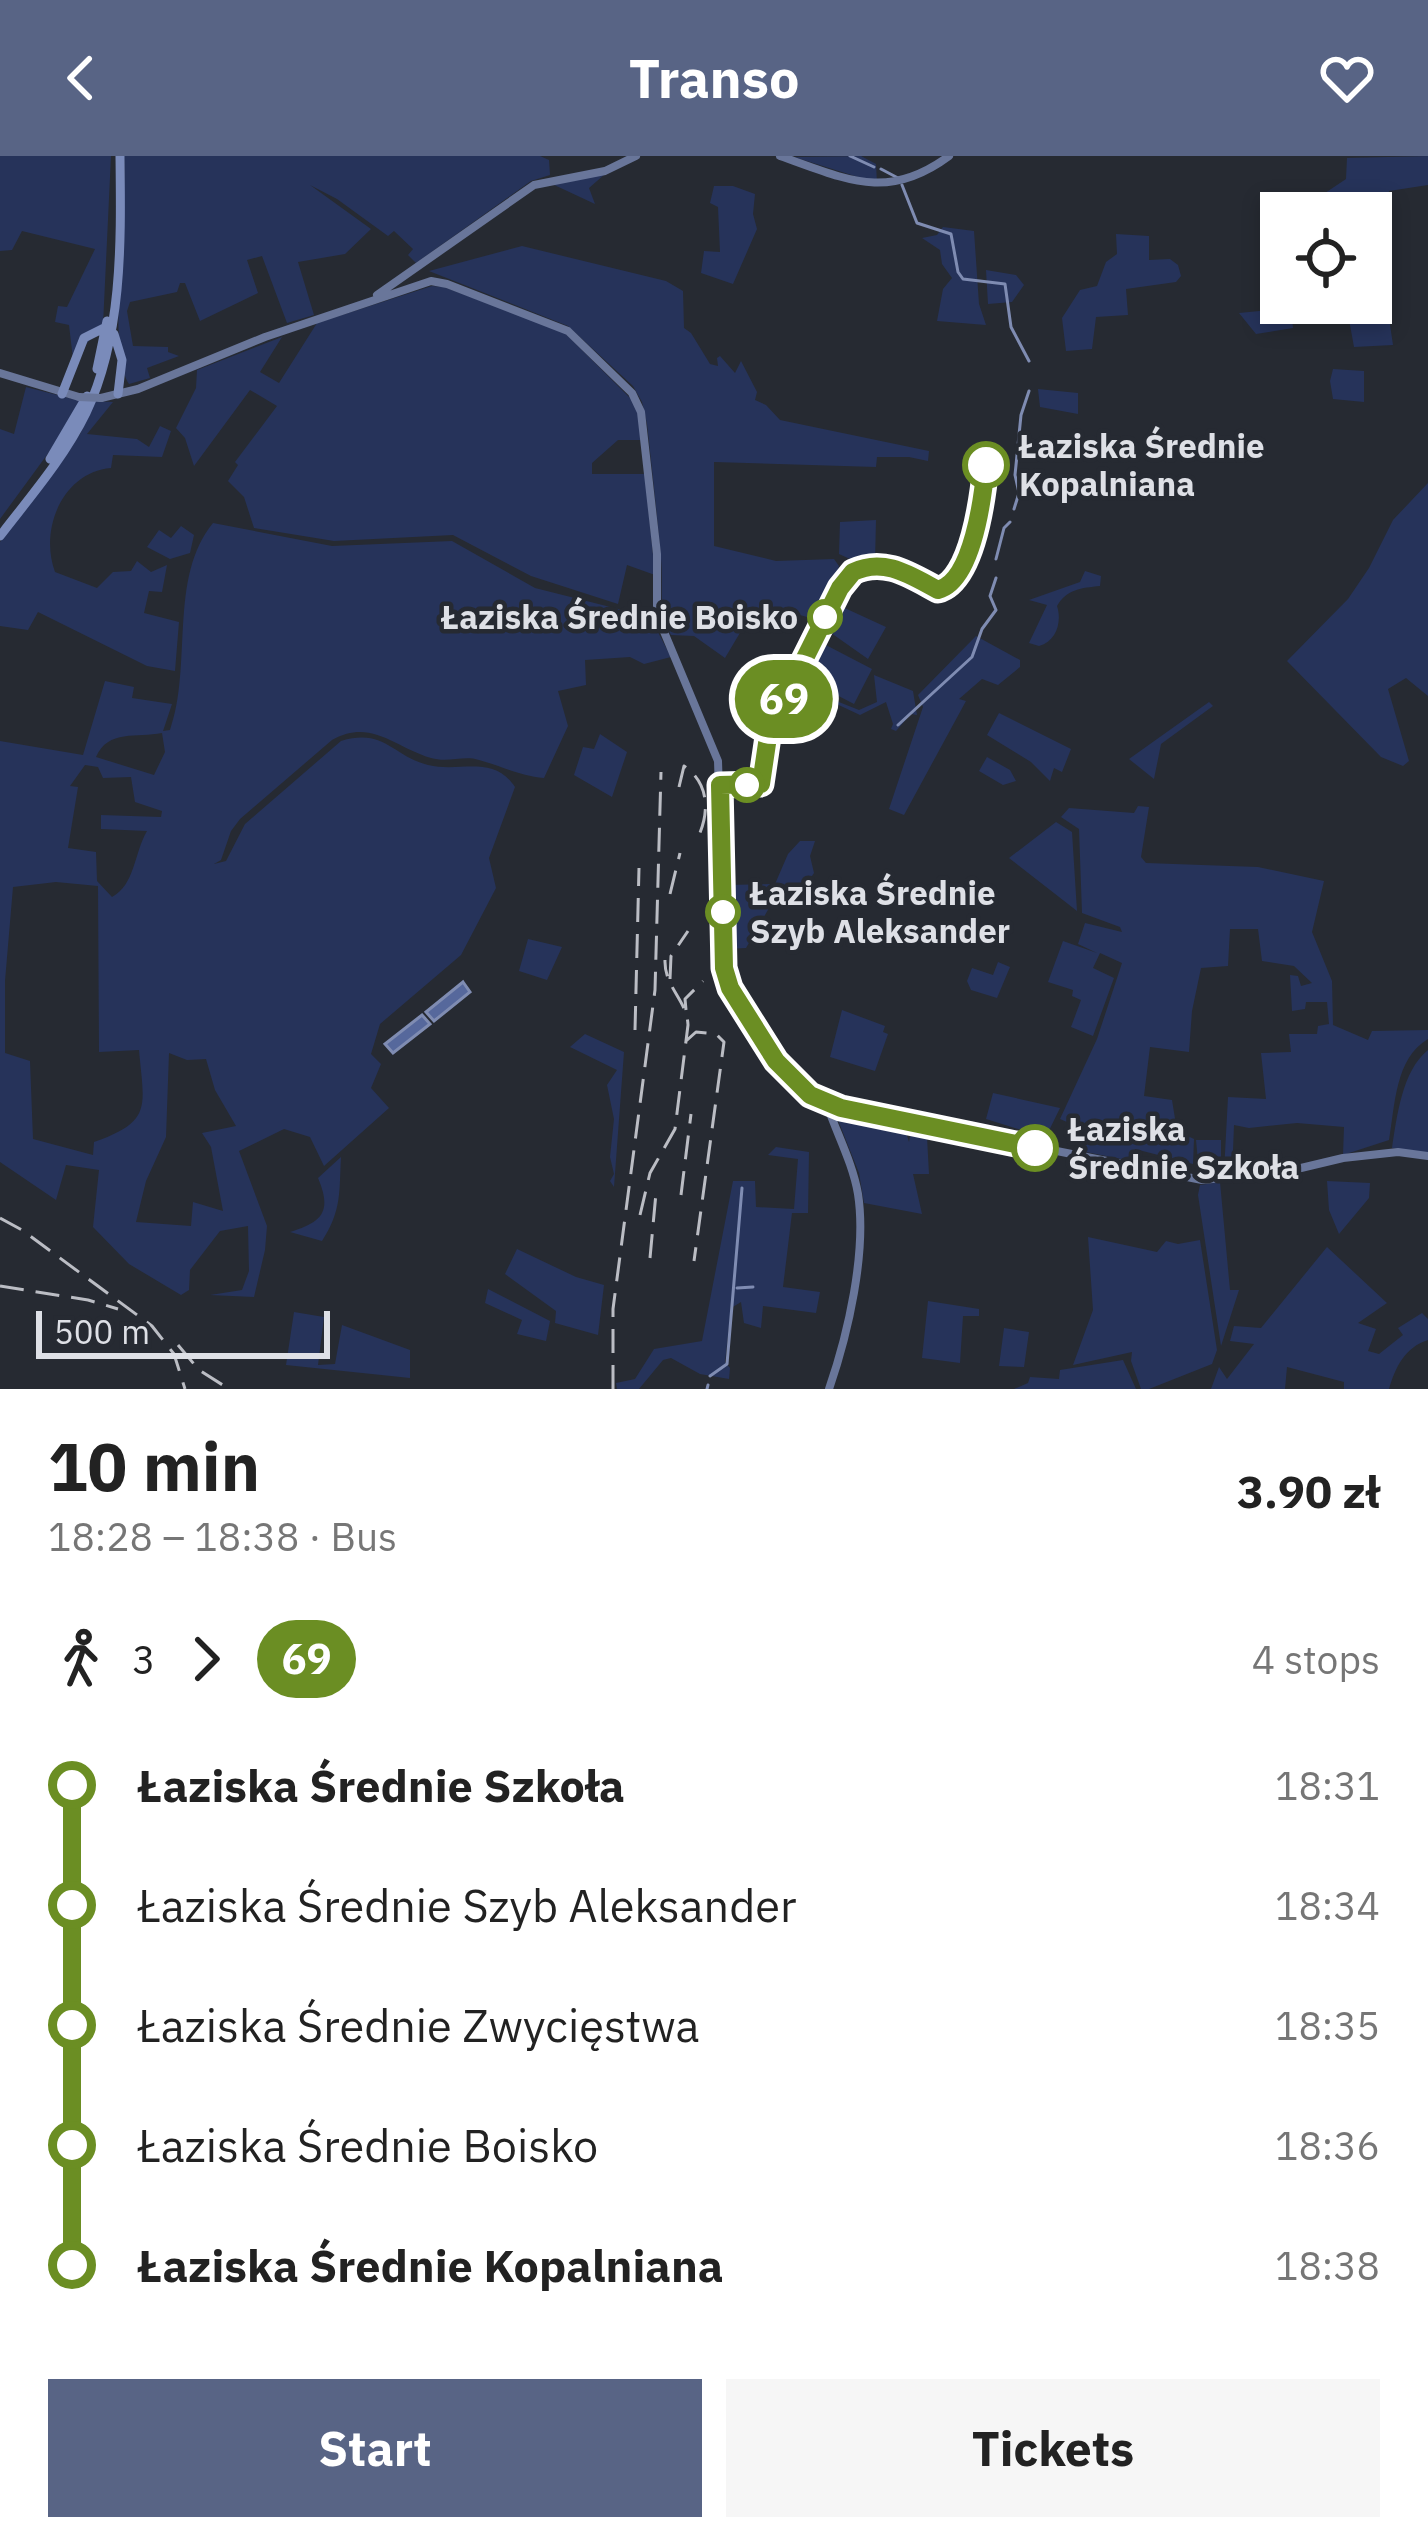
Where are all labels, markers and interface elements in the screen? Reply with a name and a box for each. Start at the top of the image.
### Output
text: Transo [629,43,799,113]
icon: back [48,45,114,111]
icon: heart [1314,45,1380,111]
map controls [1260,192,1392,324]
button: locate [1260,192,1392,324]
place label: Łaziska Średnie Kopalniana [1018,424,1265,505]
marker: Łaziska Średnie Kopalniana [964,443,1008,487]
place label: Łaziska Średnie Boisko [440,595,798,638]
marker: Łaziska Średnie Boisko [809,601,841,633]
line badge: 69 [730,660,838,738]
text: 69 [759,671,809,726]
unlabelled marker [731,769,763,801]
place label: Łaziska Średnie Szyb Aleksander [749,871,1010,952]
marker: Łaziska Średnie Szyb Aleksander [707,896,739,928]
place label: Łaziska Średnie Szkoła [1067,1107,1299,1188]
marker: Łaziska Średnie Szkoła [1013,1126,1057,1170]
scale bar [36,1305,330,1358]
text: 500 m [54,1310,150,1353]
text: 10 min [48,1423,260,1509]
text: 3.90 zł [1237,1462,1380,1520]
text: 18:28 – 18:38 · Bus [48,1511,397,1562]
icon: walk [48,1626,114,1692]
icon: forward [173,1626,239,1692]
text: 69 [281,1631,332,1686]
text: 3 [132,1634,155,1685]
text: 4 stops [1252,1634,1380,1685]
text: Łaziska Średnie Szkoła [138,1756,625,1814]
text: 18:31 [1275,1760,1380,1811]
text: Łaziska Średnie Szyb Aleksander [138,1876,797,1934]
text: 18:34 [1275,1880,1380,1931]
text: Łaziska Średnie Zwycięstwa [138,1996,699,2054]
text: 18:35 [1275,2000,1380,2051]
text: Łaziska Średnie Boisko [138,2116,598,2174]
text: 18:36 [1275,2120,1380,2171]
text: Łaziska Średnie Kopalniana [138,2236,723,2294]
text: 18:38 [1275,2240,1380,2291]
button: Start [48,2379,702,2517]
button: Tickets [726,2379,1380,2517]

